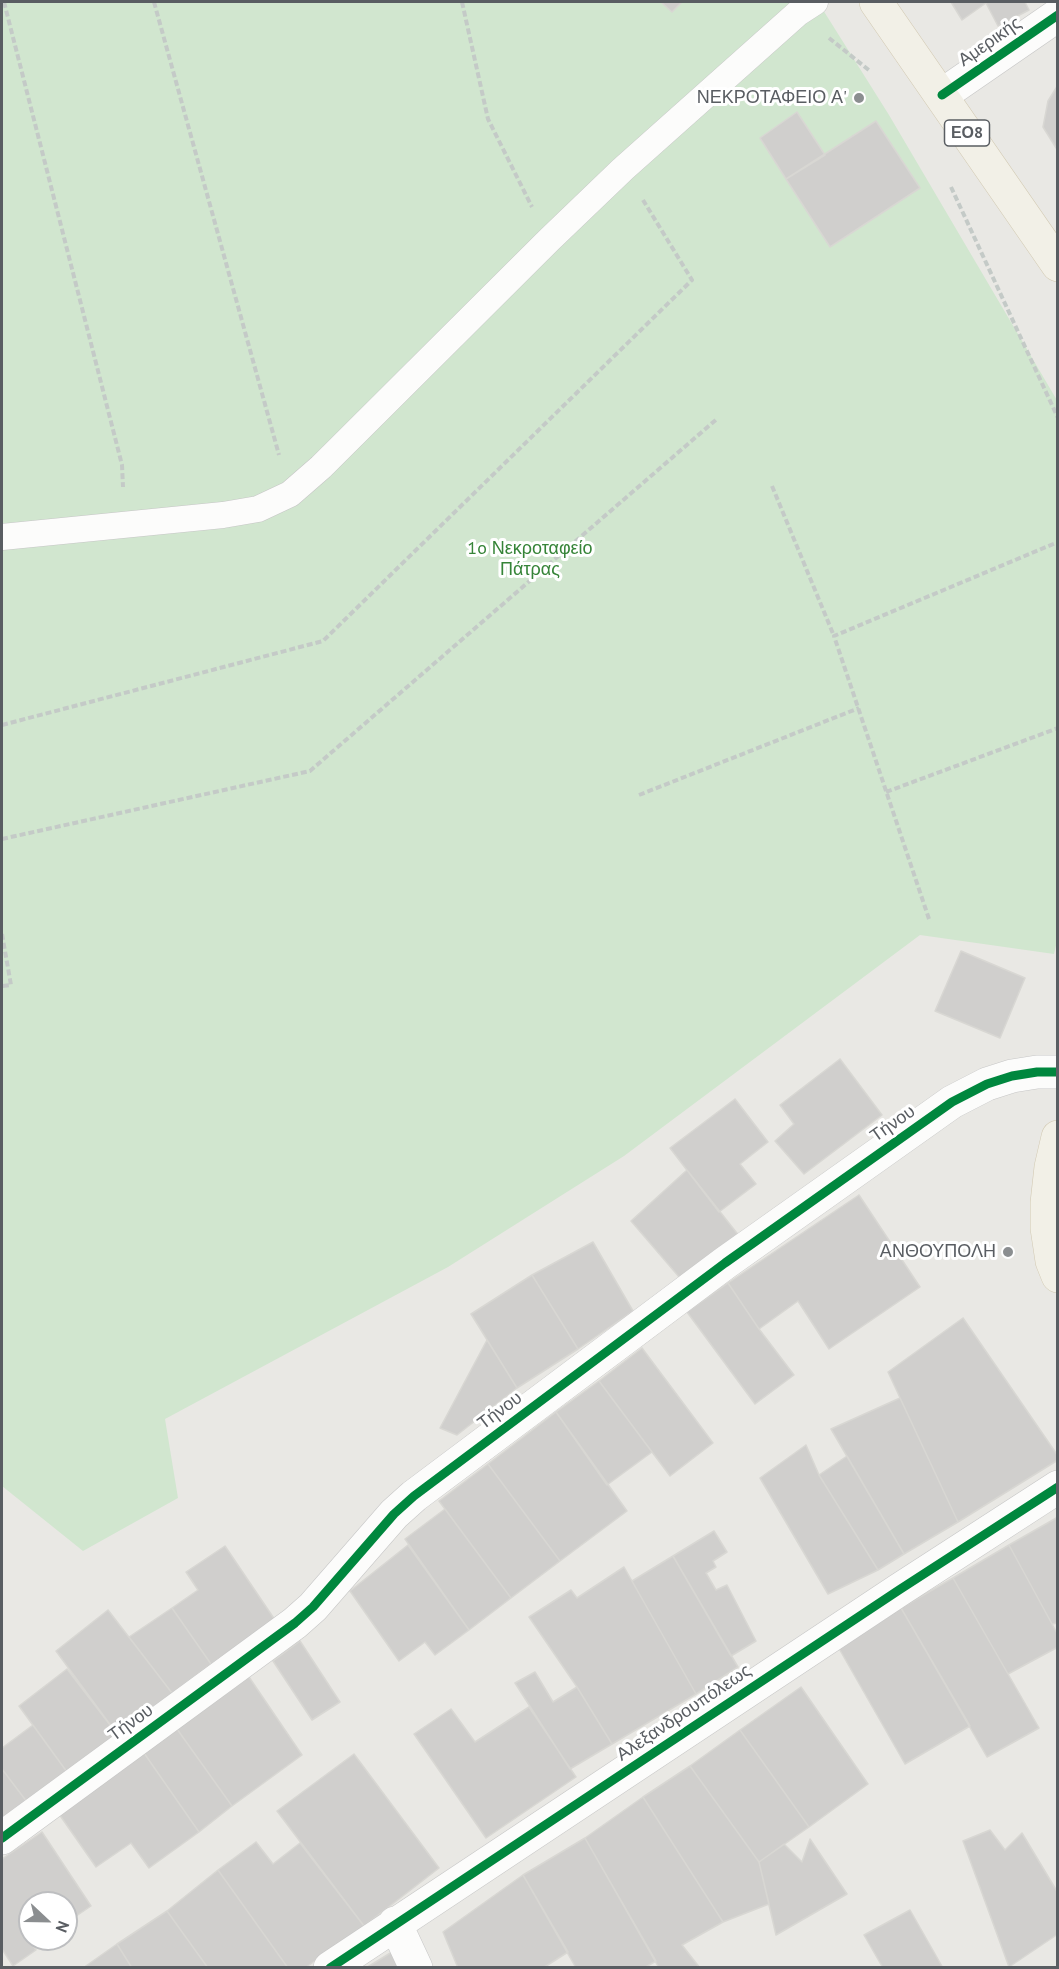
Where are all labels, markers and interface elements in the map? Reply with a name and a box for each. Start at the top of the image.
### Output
street label: Αμερικής [954,13,1026,71]
place label: ΝΕΚΡΟΤΑΦΕΙΟ Α' [697,87,847,109]
marker: ΝΕΚΡΟΤΑΦΕΙΟ Α' [852,91,866,105]
road number: ΕΟ8 [944,120,990,146]
park label: 1o Νεκροταφείο Πάτρας [467,538,593,580]
street label: Τήνου [866,1101,920,1147]
place label: ΑΝΘΟΥΠΟΛΗ [880,1241,996,1263]
marker: ΑΝΘΟΥΠΟΛΗ [1001,1245,1015,1259]
street label: Τήνου [474,1387,526,1435]
street label: Αλεξανδρουπόλεως [613,1660,755,1766]
street label: Τήνου [104,1700,158,1746]
north arrow [18,1891,78,1951]
text: N [52,1918,74,1936]

